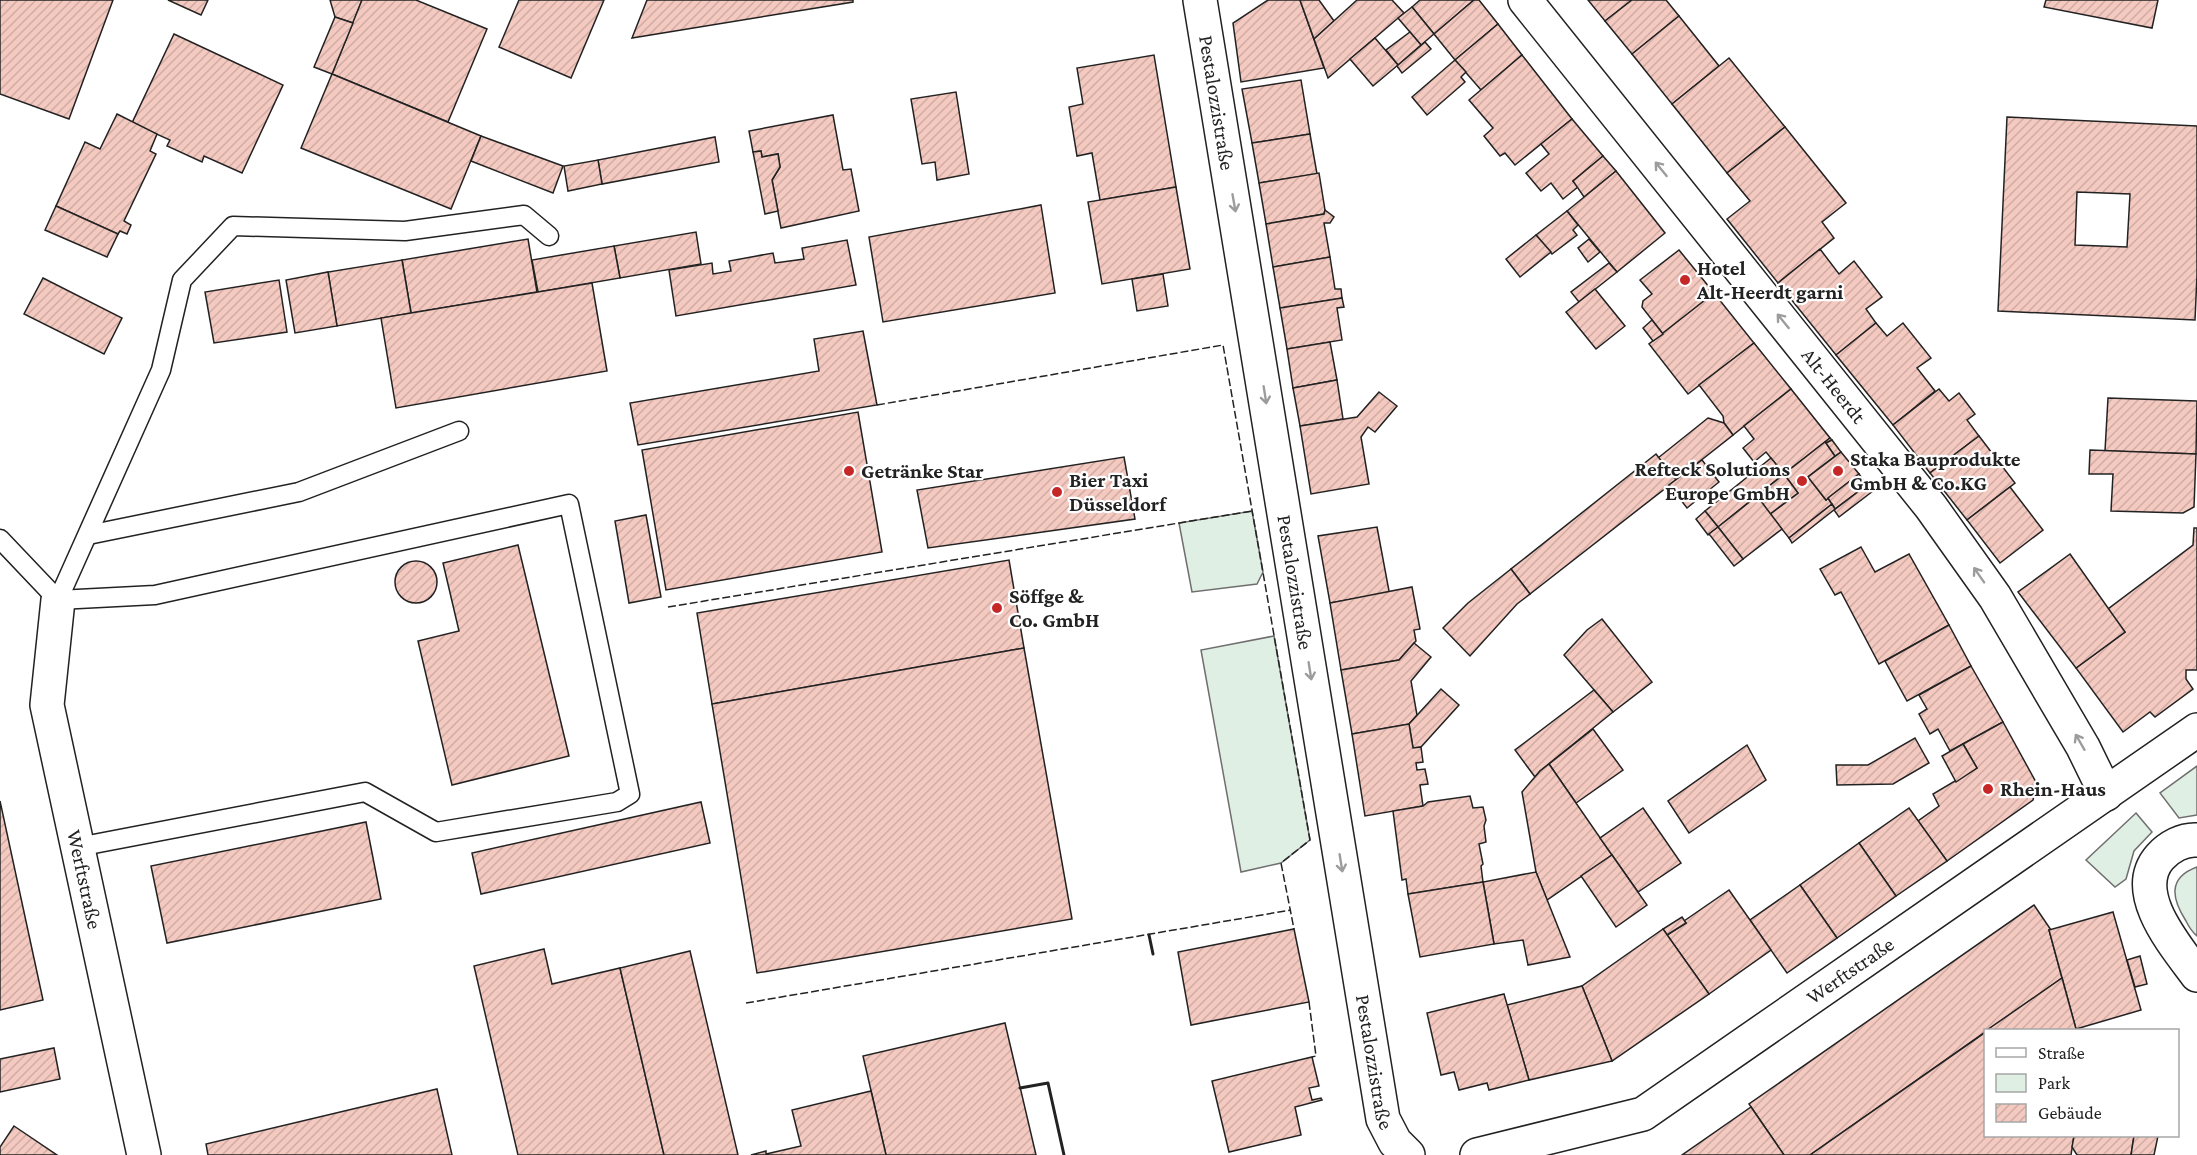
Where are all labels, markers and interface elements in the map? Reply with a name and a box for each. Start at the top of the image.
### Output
street label: Pestalozzistraße [1194,33,1240,172]
one-way arrow [1654,162,1667,178]
one-way arrow [1229,192,1240,212]
place label: Hotel Alt-Heerdt garni [1696,256,1843,304]
marker: Hotel Alt-Heerdt garni [1678,273,1692,287]
one-way arrow [1776,314,1789,330]
street label: Alt-Heerdt [1797,343,1872,429]
one-way arrow [1260,385,1271,405]
place label: Staka Bauprodukte GmbH & Co.KG [1850,447,2021,495]
place label: Refteck Solutions Europe GmbH [1635,457,1790,505]
place label: Getränke Star [861,459,984,483]
marker: Getränke Star [842,464,856,478]
marker: Staka Bauprodukte GmbH & Co.KG [1831,464,1845,478]
place label: Bier Taxi Düsseldorf [1069,468,1167,516]
marker: Refteck Solutions Europe GmbH [1795,474,1809,488]
marker: Bier Taxi Düsseldorf [1050,485,1064,499]
street label: Pestalozzistraße [1272,513,1318,652]
one-way arrow [1973,567,1985,583]
place label: Söffge & Co. GmbH [1009,584,1099,632]
marker: Söffge & Co. GmbH [990,601,1004,615]
one-way arrow [1305,660,1316,680]
one-way arrow [2074,734,2086,751]
place label: Rhein-Haus [2000,777,2106,801]
marker: Rhein-Haus [1981,782,1995,796]
street label: Werftstraße [62,828,107,931]
one-way arrow [1336,853,1347,872]
street label: Werftstraße [1802,932,1898,1009]
street label: Pestalozzistraße [1351,993,1398,1134]
legend [1984,1029,2179,1137]
text: Straße [2038,1043,2085,1063]
text: Park [2038,1073,2070,1093]
text: Gebäude [2038,1103,2102,1123]

